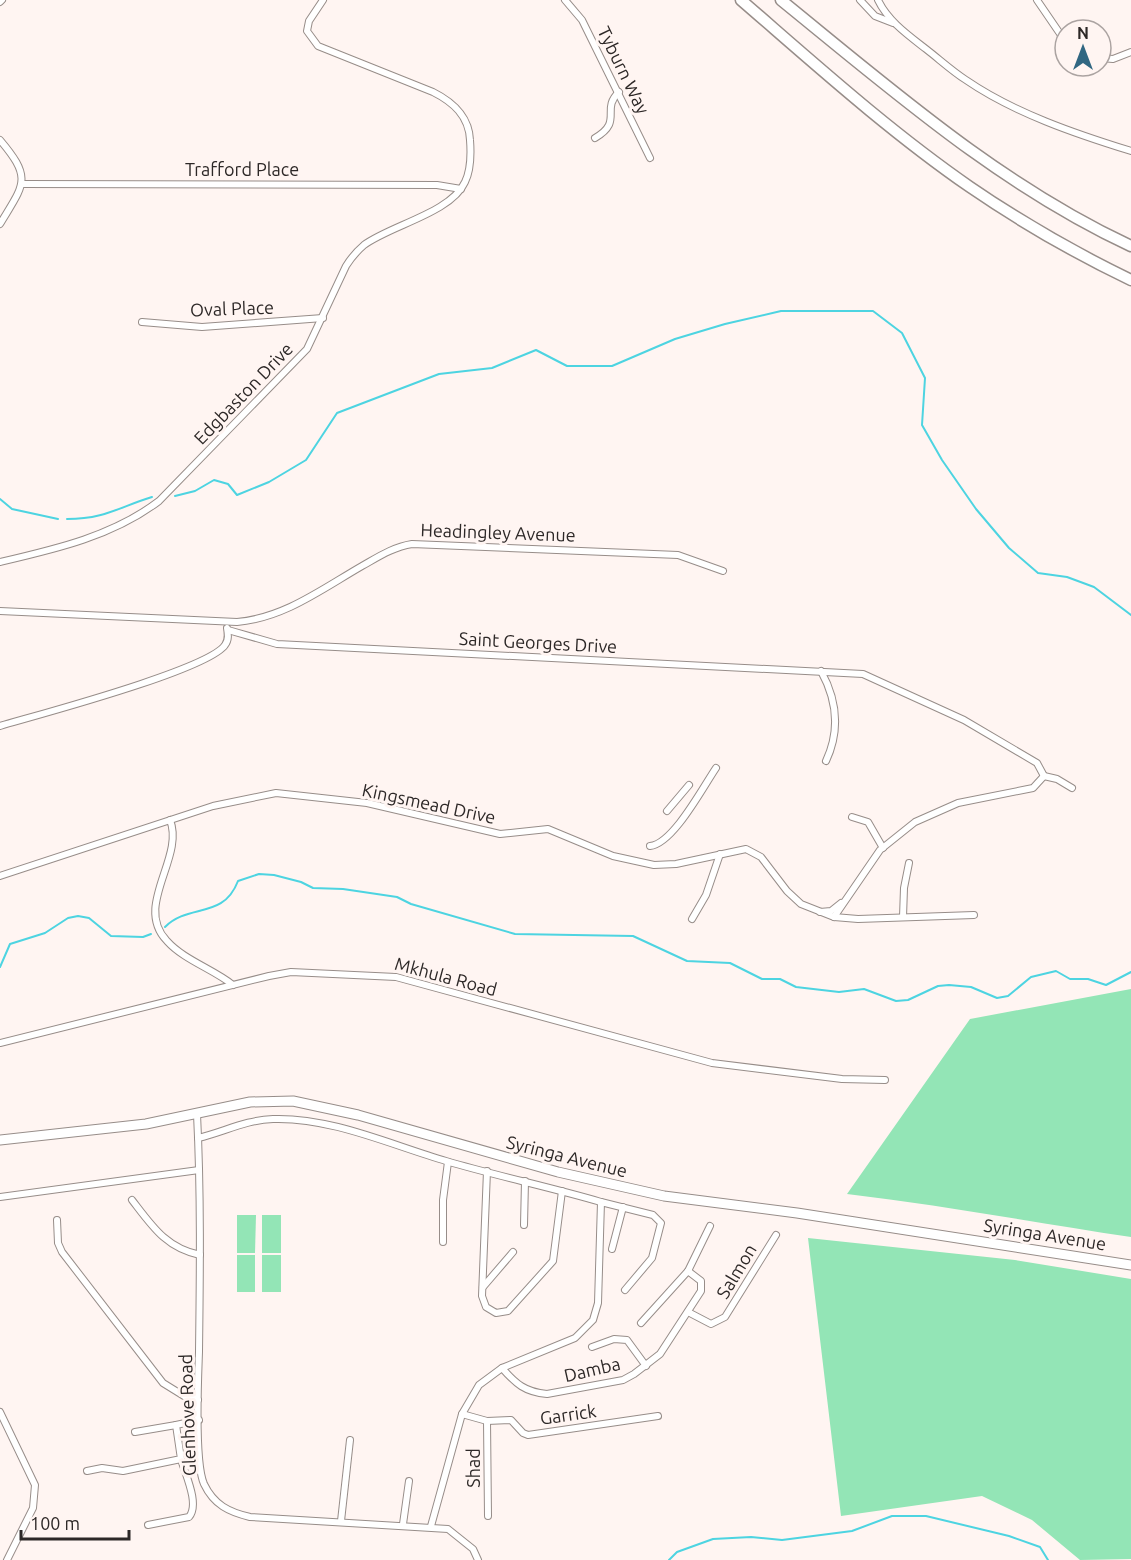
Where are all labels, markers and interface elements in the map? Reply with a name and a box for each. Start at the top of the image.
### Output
north arrow [1053,18,1113,78]
street label: Tyburn Way [594,23,654,117]
text: N [1077,24,1089,42]
street label: Trafford Place [185,159,299,179]
street label: Oval Place [190,297,274,319]
street label: Edgbaston Drive [190,338,296,448]
street label: Headingley Avenue [420,519,576,545]
street label: Saint Georges Drive [458,628,618,656]
street label: Kingsmead Drive [360,779,498,827]
street label: Mkhula Road [393,953,499,999]
street label: Syringa Avenue [505,1131,629,1181]
street label: Syringa Avenue [982,1214,1108,1254]
street label: Salmon [712,1240,760,1302]
street label: Damba [562,1353,622,1385]
street label: Glenhove Road [175,1354,199,1476]
street label: Garrick [539,1400,597,1428]
street label: Shad [463,1448,483,1488]
scale bar [21,1503,129,1541]
text: 100 m [30,1513,80,1533]

